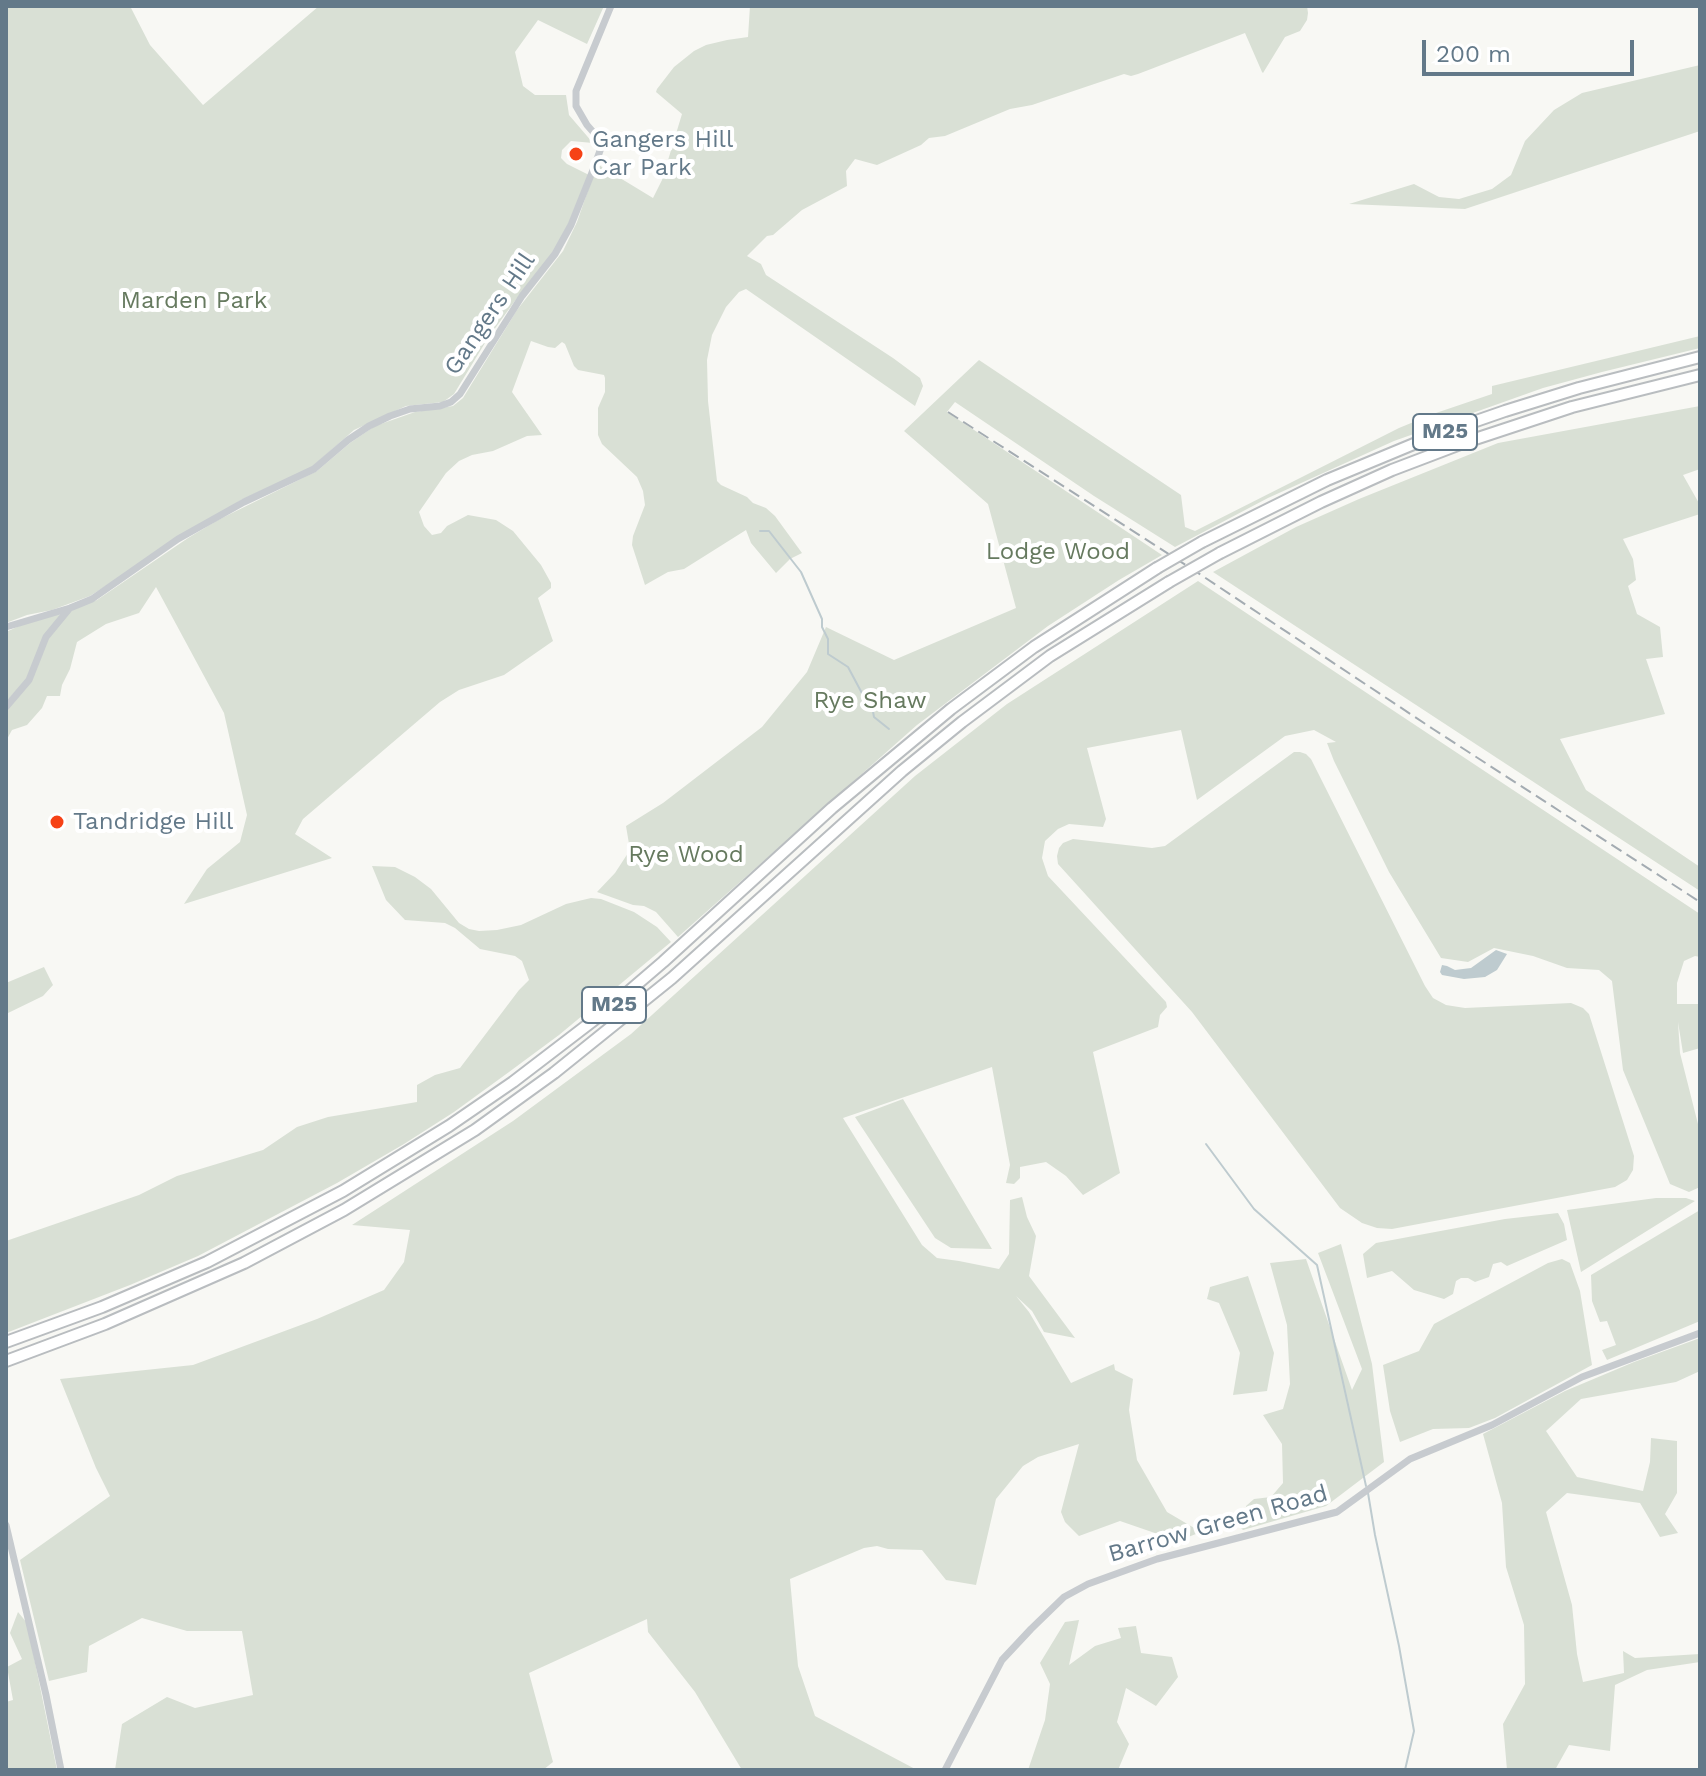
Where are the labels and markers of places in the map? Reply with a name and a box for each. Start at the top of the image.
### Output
place label: Gangers Hill Car Park [592,126,733,182]
marker: Gangers Hill Car Park [567,145,585,163]
place label: Tandridge Hill [73,808,233,836]
marker: Tandridge Hill [48,813,66,831]

